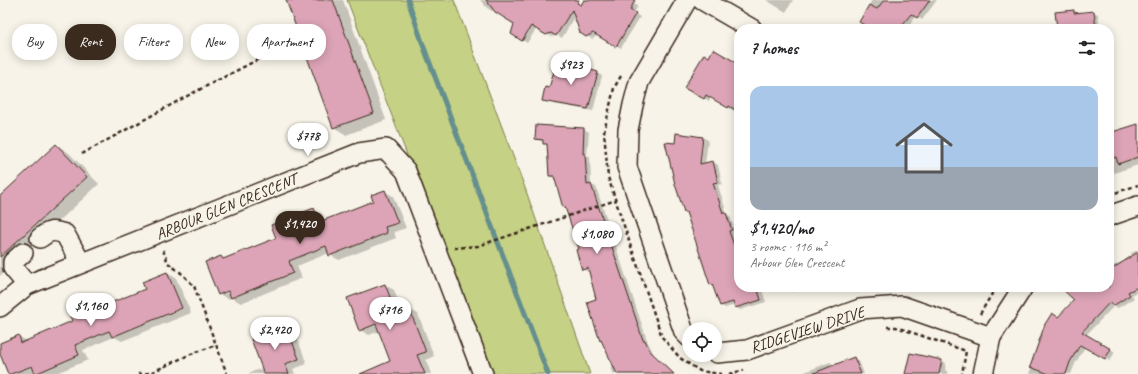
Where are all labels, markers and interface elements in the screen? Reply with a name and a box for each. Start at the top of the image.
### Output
chip: Buy [12,24,57,60]
chip: Rent [65,24,116,60]
chip: Filters [124,24,183,60]
chip: New [191,24,239,60]
chip: Apartment [247,24,326,60]
icon: filters [1076,37,1098,59]
text: 7 homes [750,38,798,59]
pin: $923 [547,52,595,86]
text: $923 [559,57,583,73]
icon: home [888,112,960,184]
pin: $778 [284,123,332,157]
text: $778 [296,128,320,144]
street label: ARBOUR GLEN CRESCENT [153,168,304,244]
pin: $1,420 [267,211,333,245]
text: $1,420 [284,216,316,232]
text: $1,420/mo [750,218,813,239]
pin: $1,080 [564,221,630,255]
text: $1,080 [581,226,613,242]
text: 3 rooms · 116 m² [750,239,826,255]
text: Arbour Glen Crescent [750,255,844,271]
pin: $1,160 [58,293,124,327]
pin: $716 [366,297,414,331]
text: $1,160 [75,298,107,314]
street label: RIDGEVIEW DRIVE [748,301,869,358]
text: $716 [378,302,402,318]
pin: $2,420 [242,317,308,351]
text: $2,420 [259,322,291,338]
map controls [682,322,722,362]
button: locate [682,322,722,362]

